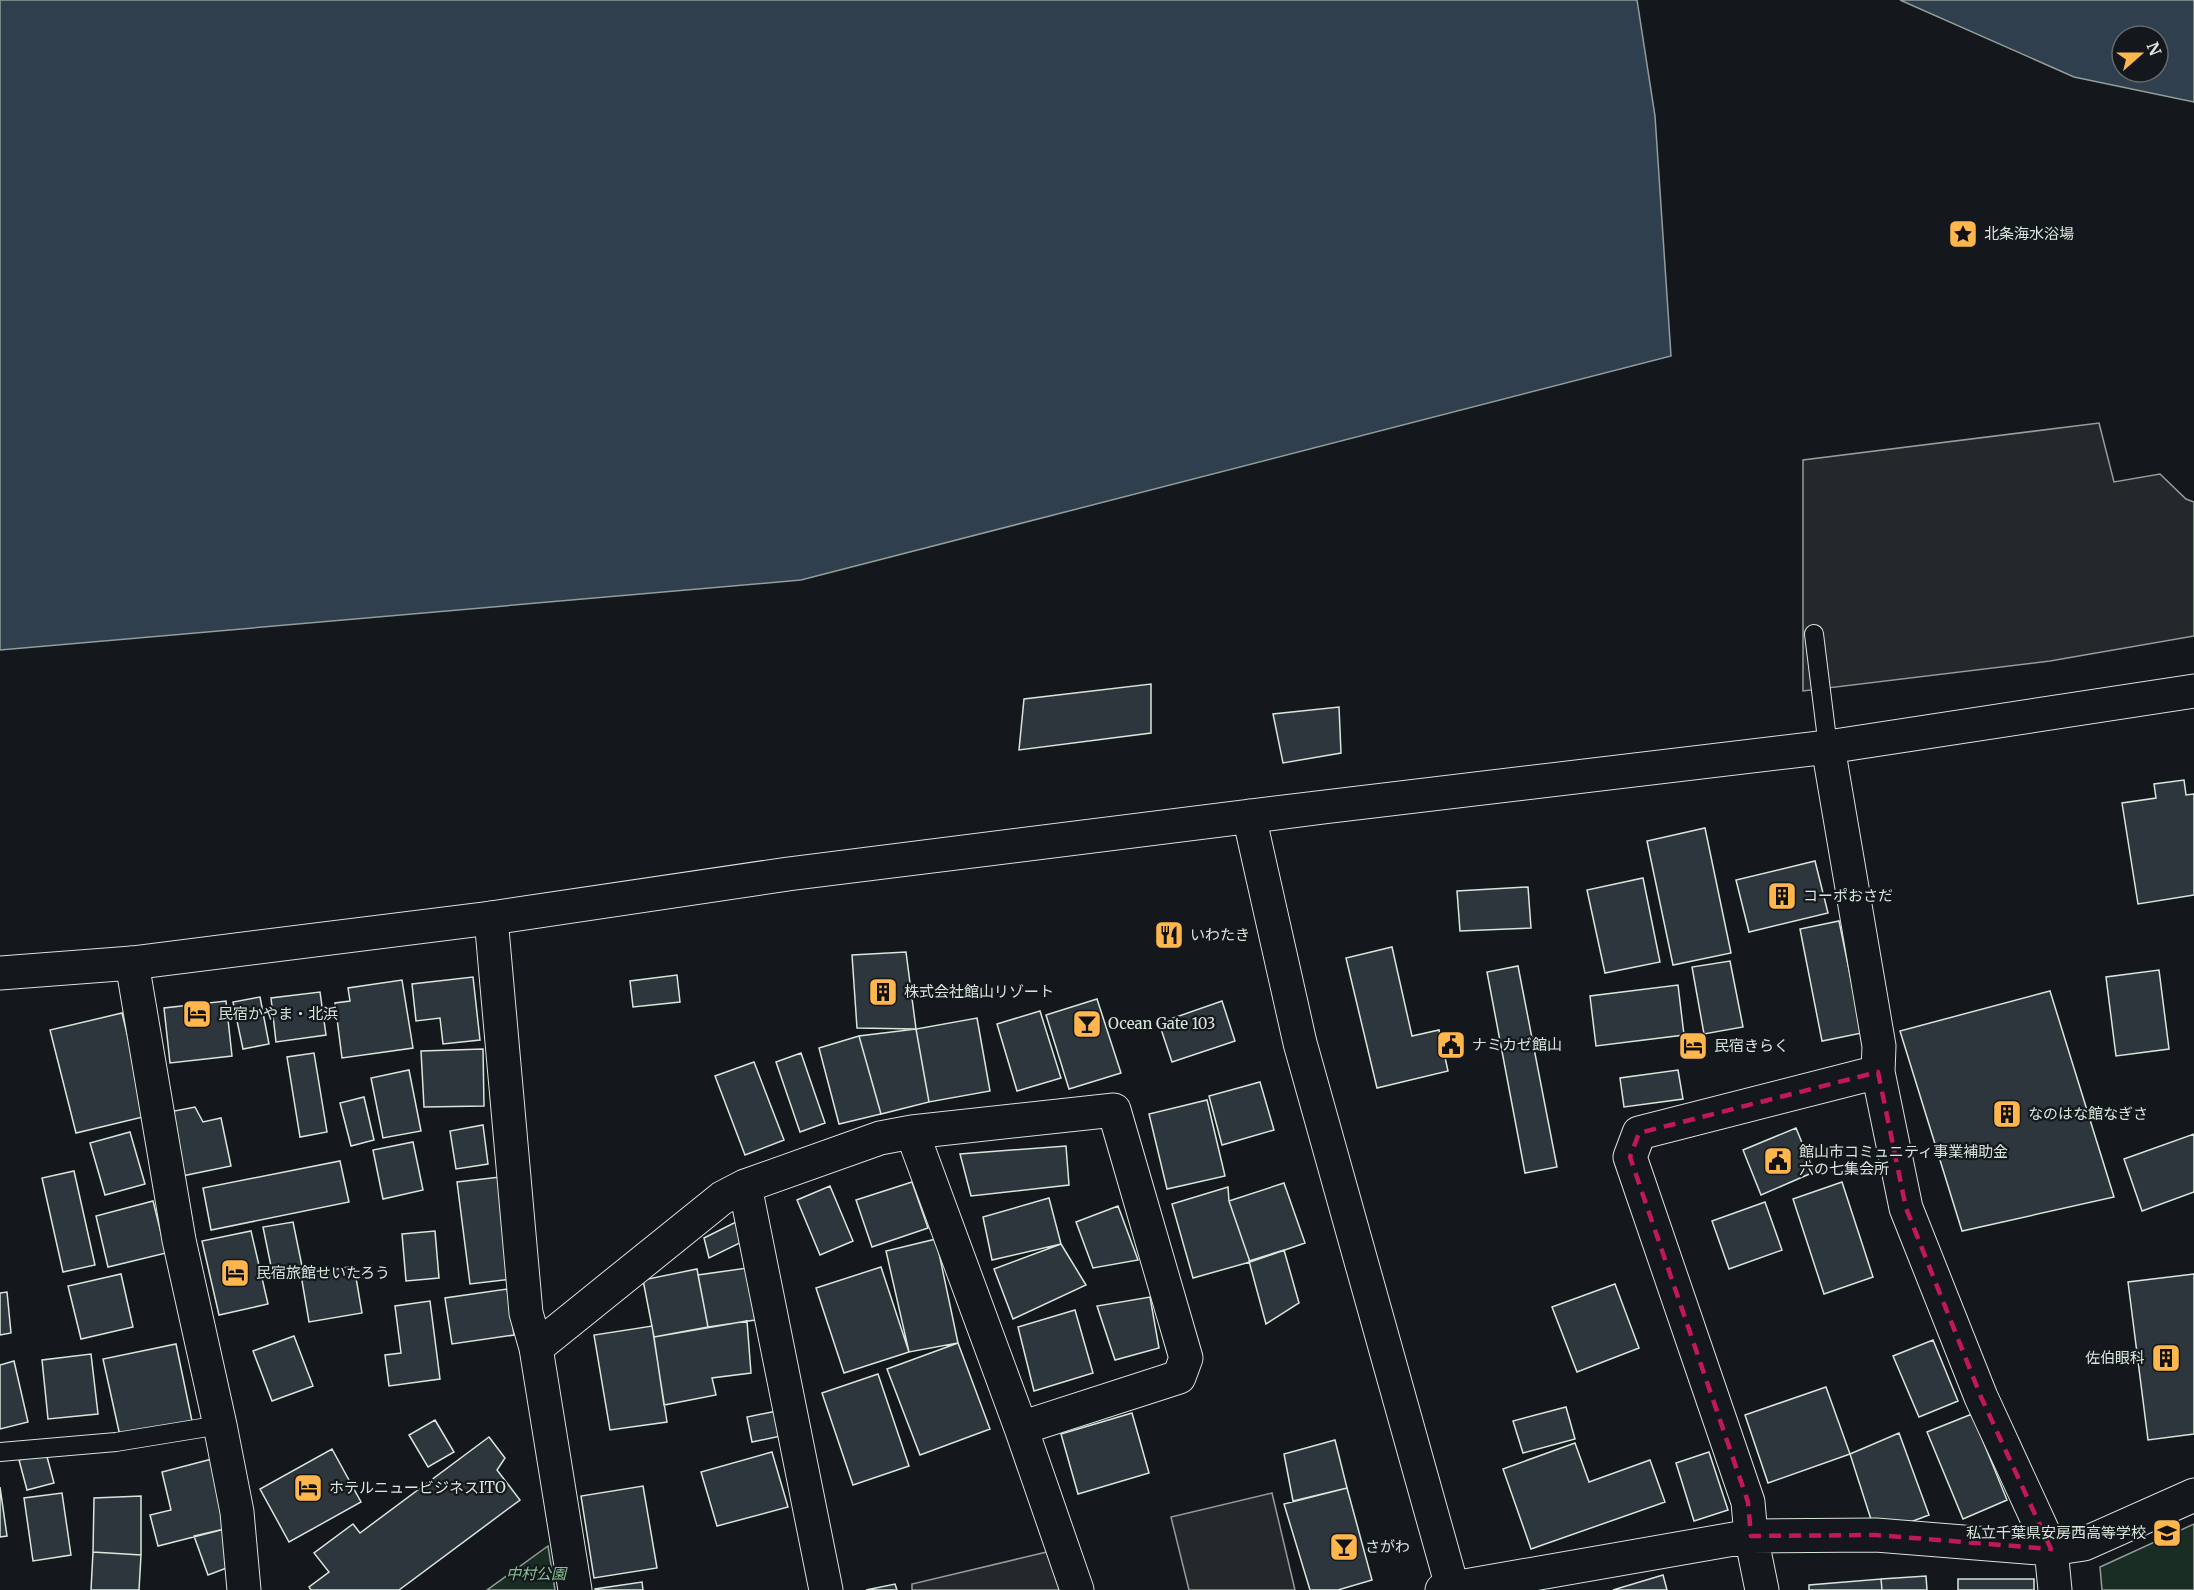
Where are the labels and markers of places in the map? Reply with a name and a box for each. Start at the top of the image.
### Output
place icon: 北条海水浴場 [1947,218,1979,250]
place label: 北条海水浴場 [1984,224,2074,243]
building icon: コーポおさだ [1766,880,1798,912]
place label: コーポおさだ [1803,886,1893,905]
restaurant icon: いわたき [1153,919,1185,951]
place label: いわたき [1190,925,1250,944]
building icon: 株式会社館山リゾート [867,976,899,1008]
place label: 株式会社館山リゾート [904,982,1054,1001]
hotel icon: 民宿かやま・北浜 [181,998,213,1030]
place label: 民宿かやま・北浜 [218,1004,338,1023]
bar icon: Ocean Gate 103 [1071,1008,1103,1040]
place label: Ocean Gate 103 [1108,1014,1215,1033]
public building icon: ナミカゼ館山 [1435,1029,1467,1061]
hotel icon: 民宿きらく [1677,1030,1709,1062]
place label: ナミカゼ館山 [1472,1035,1562,1054]
place label: 民宿きらく [1714,1036,1789,1055]
building icon: なのはな館なぎさ [1991,1098,2023,1130]
place label: なのはな館なぎさ [2028,1104,2148,1123]
place label: 館山市コミュニティ事業補助金 六の七集会所 [1799,1142,2008,1178]
public building icon: 館山市コミュニティ事業補助金 六の七集会所 [1762,1145,1794,1177]
hotel icon: 民宿旅館せいたろう [219,1257,251,1289]
place label: 民宿旅館せいたろう [256,1263,390,1282]
building icon: 佐伯眼科 [2150,1342,2182,1374]
place label: 佐伯眼科 [2085,1348,2145,1367]
hotel icon: ホテルニュービジネスITO [292,1472,324,1504]
place label: ホテルニュービジネスITO [329,1478,506,1497]
school or university icon: 私立千葉県安房西高等学校 [2151,1517,2183,1549]
place label: 私立千葉県安房西高等学校 [1966,1523,2146,1542]
bar icon: さがわ [1328,1531,1360,1563]
place label: さがわ [1365,1537,1410,1556]

